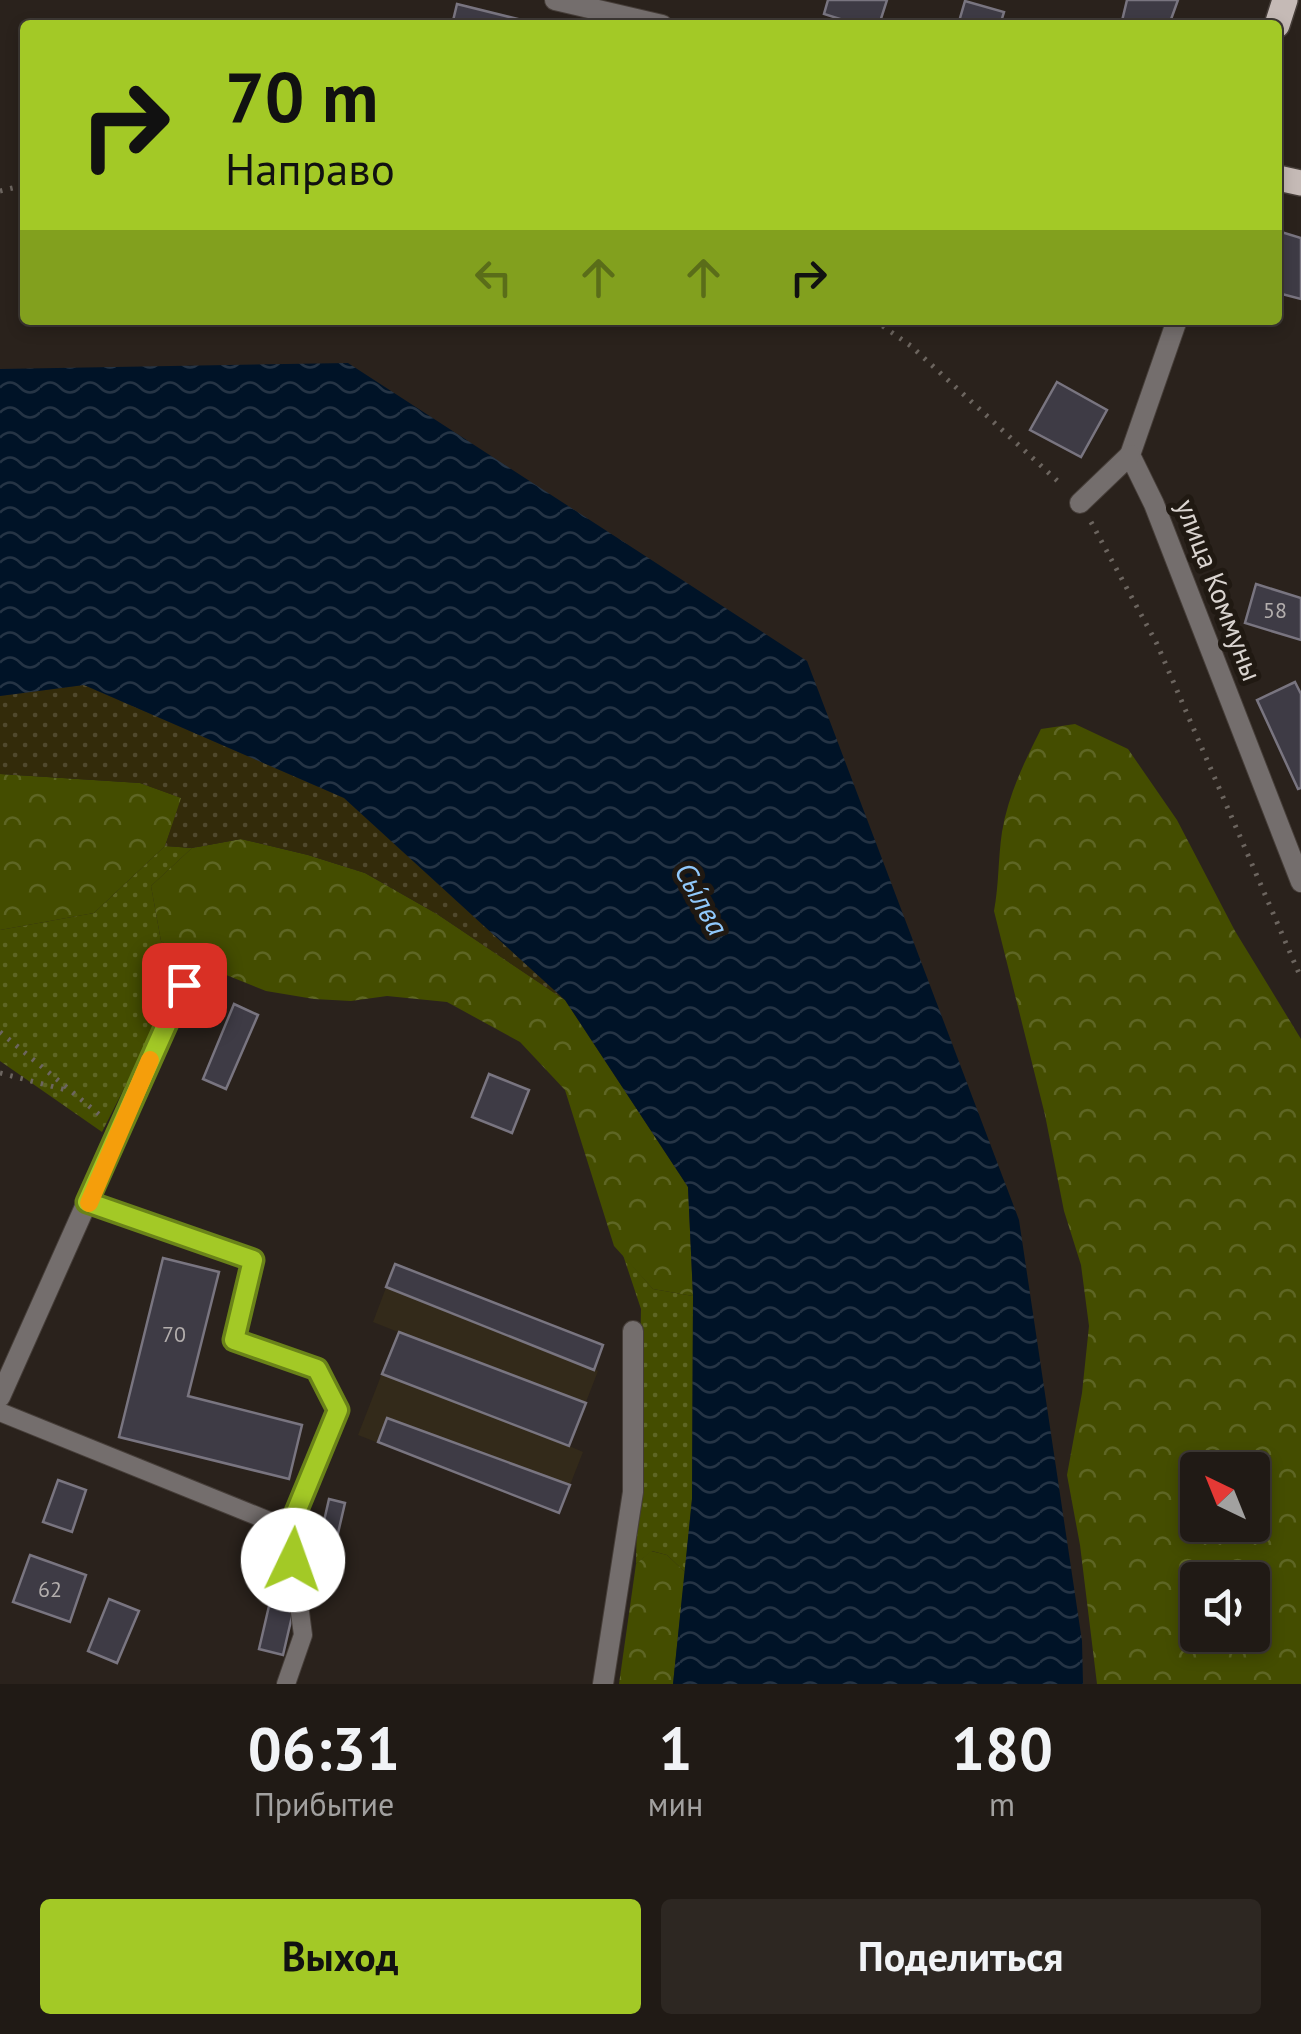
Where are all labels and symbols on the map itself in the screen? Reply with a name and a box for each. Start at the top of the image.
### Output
street label: улица Коммуны [1168,494,1271,686]
house number: 58 [1263,596,1287,624]
water label: Сы́лва [666,855,738,942]
pin [142,943,227,1028]
house number: 70 [162,1320,186,1348]
north arrow [1180,1452,1270,1542]
position arrow [241,1508,345,1612]
house number: 62 [38,1575,62,1603]

